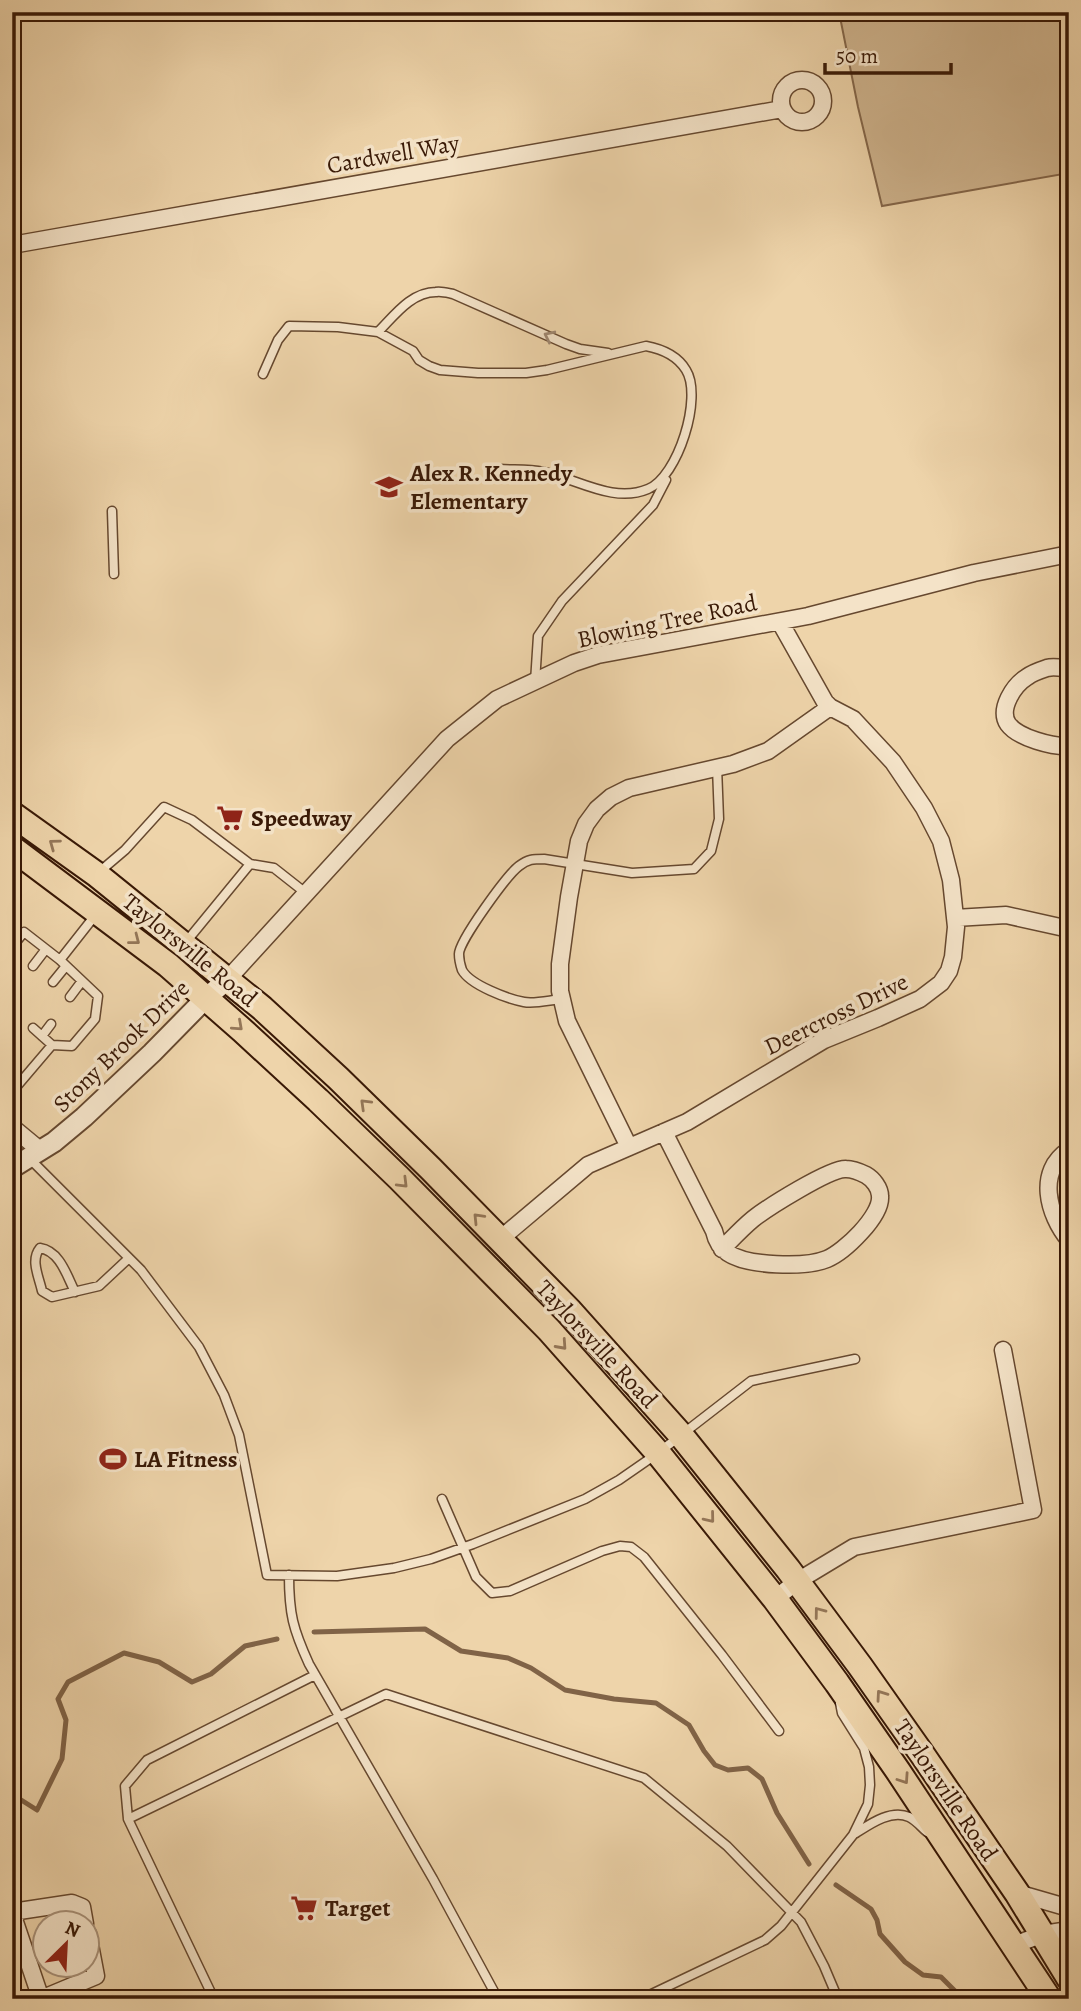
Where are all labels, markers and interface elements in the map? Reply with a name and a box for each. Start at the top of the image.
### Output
scale bar [825,32,951,76]
text: 50 m [836,42,878,70]
street label: Cardwell Way [324,127,462,181]
one-way arrow [544,331,557,345]
place label: Alex R. Kennedy Elementary [409,457,573,517]
school or university icon: Alex R. Kennedy Elementary [374,472,404,502]
street label: Blowing Tree Road [574,586,760,656]
place label: Speedway [251,802,352,834]
supermarket icon: Speedway [215,803,245,833]
one-way arrow [49,840,62,852]
street label: Taylorsville Road [116,886,264,1014]
one-way arrow [128,931,140,944]
street label: Deercross Drive [759,965,913,1063]
street label: Stony Brook Drive [46,973,196,1119]
one-way arrow [230,1018,243,1030]
one-way arrow [360,1100,373,1113]
one-way arrow [395,1174,408,1187]
one-way arrow [474,1213,486,1226]
street label: Taylorsville Road [529,1273,665,1415]
one-way arrow [554,1337,566,1350]
place label: LA Fitness [134,1443,238,1475]
sports icon: LA Fitness [98,1444,128,1474]
one-way arrow [702,1510,714,1523]
one-way arrow [815,1607,827,1619]
one-way arrow [877,1690,889,1703]
street label: Taylorsville Road [887,1713,1005,1867]
one-way arrow [896,1771,908,1784]
place label: Target [325,1892,390,1924]
supermarket icon: Target [289,1893,319,1923]
north arrow [32,1910,102,1980]
text: N [61,1915,84,1944]

